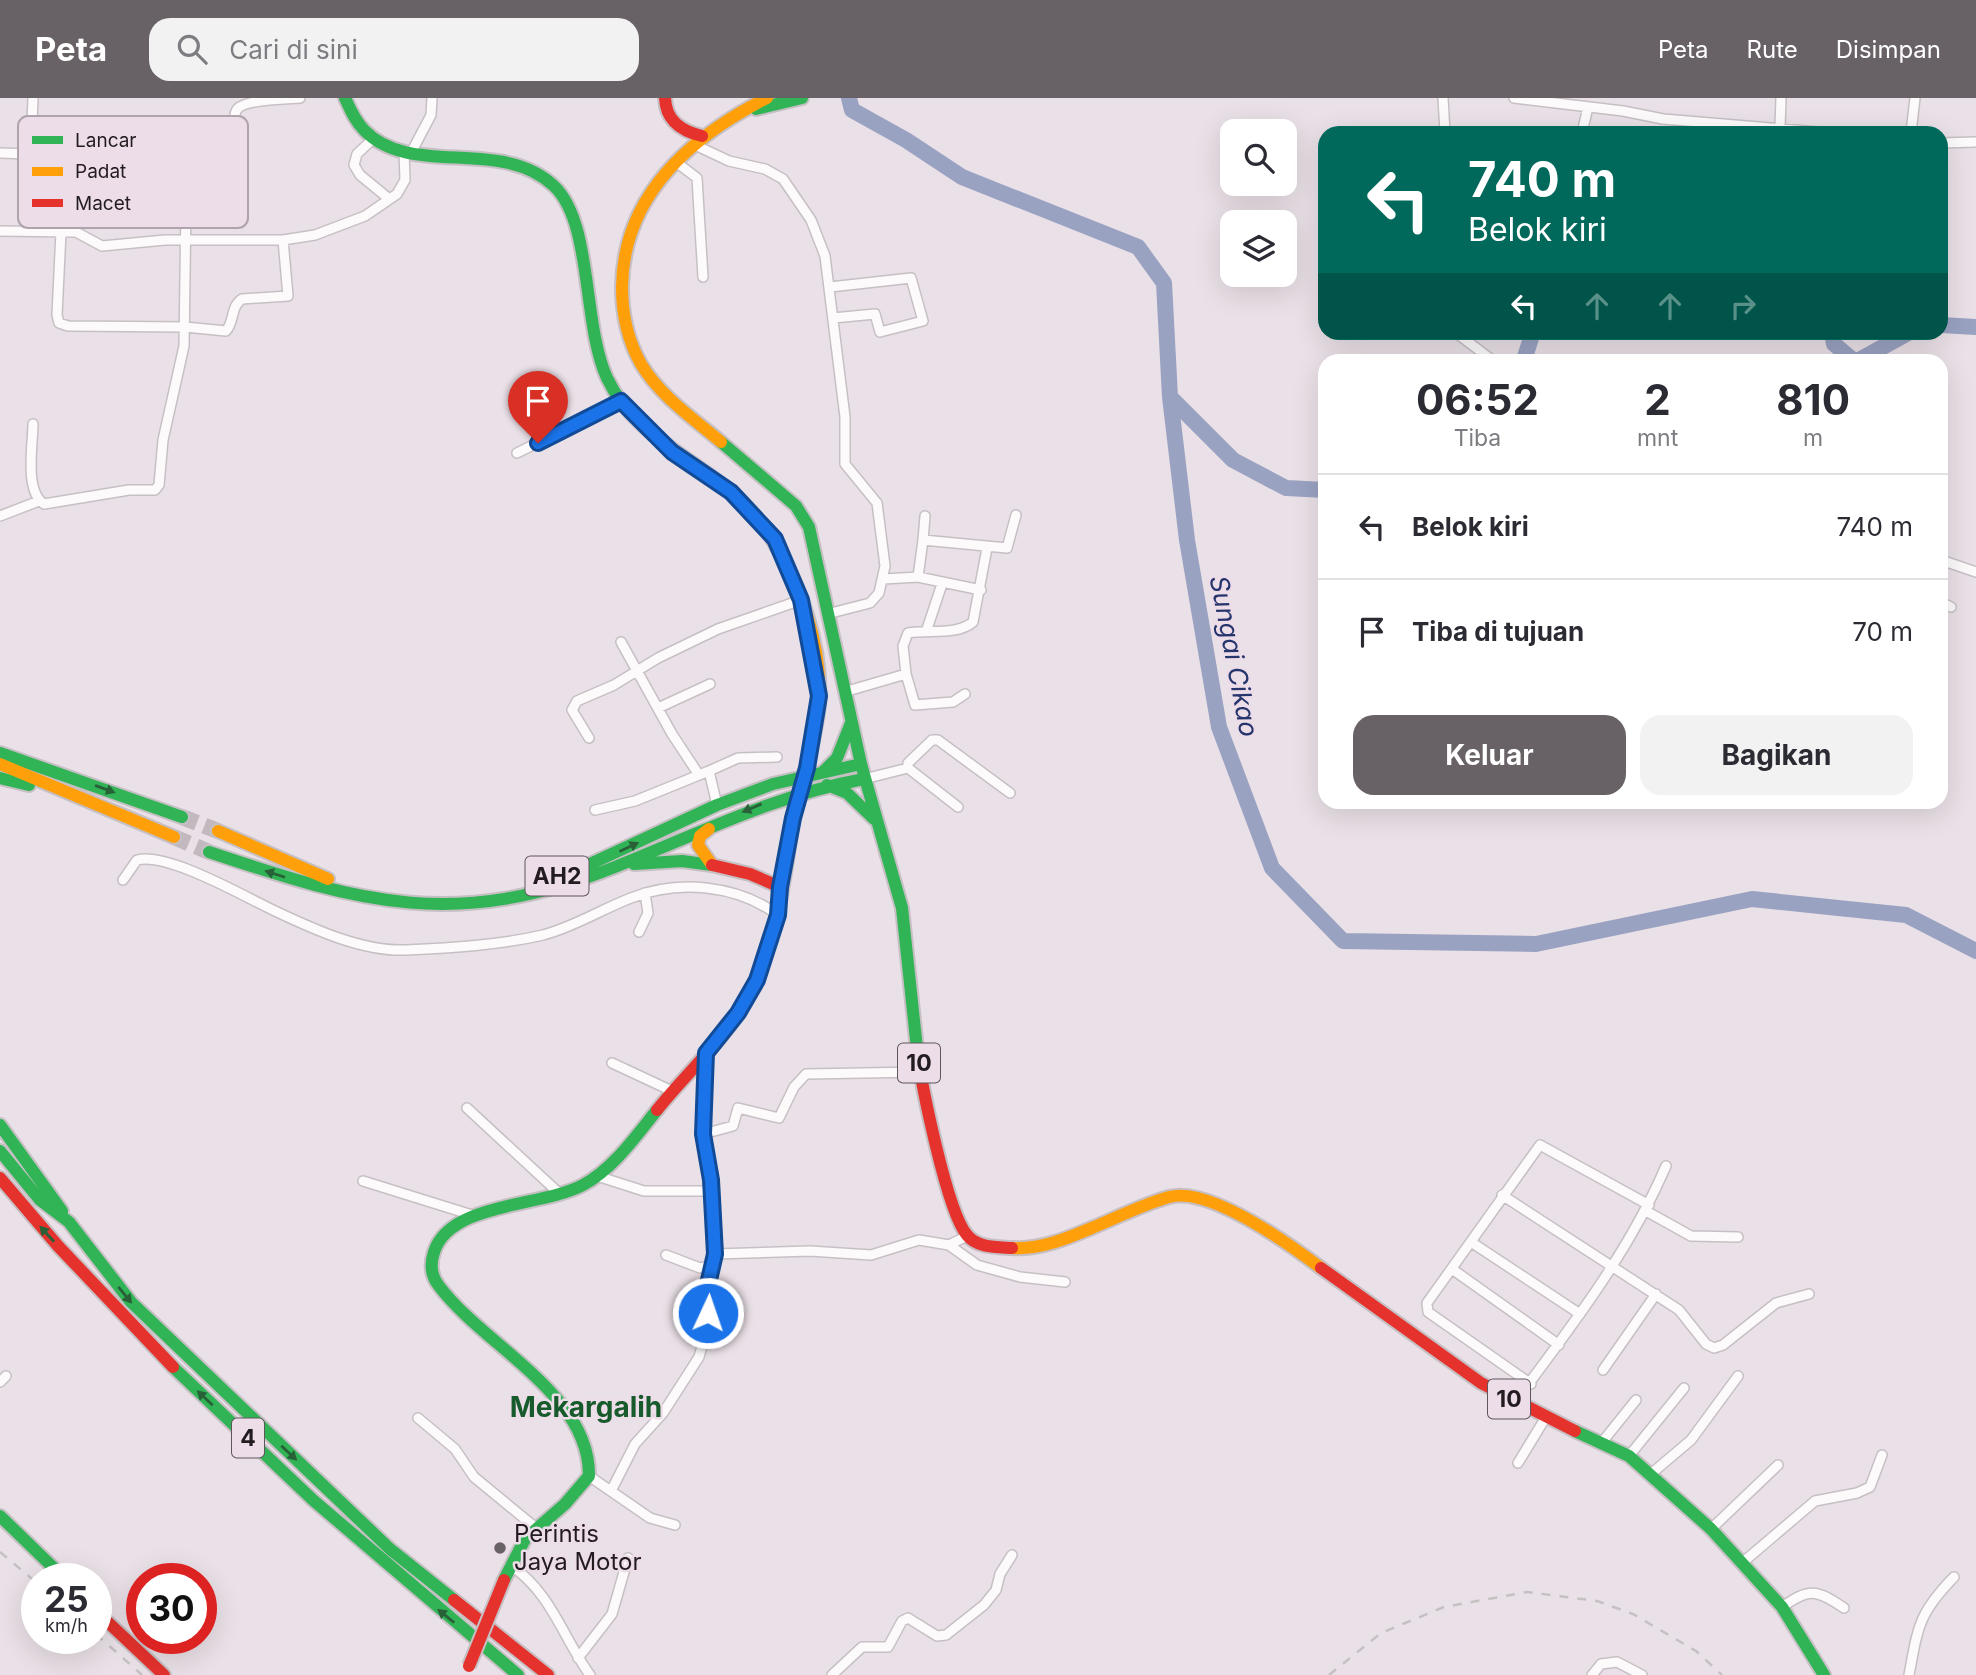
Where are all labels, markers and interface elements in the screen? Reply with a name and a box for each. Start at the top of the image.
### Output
search box [149,18,639,81]
text: Peta [35,29,107,69]
icon: search [173,30,211,68]
text: Cari di sini [229,34,358,65]
text: Peta [1658,35,1709,64]
text: Rute [1747,35,1798,64]
text: Disimpan [1836,35,1941,64]
legend [18,116,248,228]
map controls [1220,119,1297,287]
button: search [1220,119,1297,196]
text: Lancar [75,129,137,152]
text: 740 m [1468,150,1616,209]
icon: left [1353,154,1444,245]
text: Padat [75,160,126,183]
text: Macet [75,192,131,215]
button: layers [1220,210,1297,287]
text: Belok kiri [1468,210,1607,249]
icon: left [1505,287,1543,325]
icon: ahead [1578,287,1616,325]
icon: ahead [1651,287,1689,325]
icon: right [1724,287,1762,325]
pin [508,371,568,443]
text: 06:52 [1416,374,1539,425]
text: 2 [1644,374,1671,425]
text: 810 [1776,374,1850,425]
icon: arrive [519,382,557,420]
text: Tiba [1454,424,1501,452]
text: mnt [1637,424,1678,452]
text: m [1803,424,1823,452]
icon: left [1353,508,1391,546]
text: Belok kiri [1412,511,1529,542]
text: 740 m [1837,511,1913,542]
water label: Sungai Cikao [1204,573,1265,739]
icon: arrive [1353,613,1391,651]
text: Tiba di tujuan [1412,616,1584,647]
text: 70 m [1852,616,1913,647]
button: Keluar [1353,715,1626,795]
button: Bagikan [1640,715,1913,795]
one-way arrow [94,784,115,795]
one-way arrow [741,803,762,814]
one-way arrow [619,842,639,853]
road number: AH2 [526,856,588,896]
one-way arrow [265,868,286,879]
road number: 10 [898,1044,940,1082]
one-way arrow [39,1225,55,1243]
position arrow [671,1276,745,1350]
one-way arrow [118,1286,133,1304]
road number: 10 [1488,1380,1530,1418]
one-way arrow [197,1390,214,1406]
district label: Mekargalih [510,1390,662,1424]
road number: 4 [232,1418,264,1457]
one-way arrow [280,1445,297,1461]
place label: Perintis Jaya Motor [514,1519,642,1576]
marker: Perintis Jaya Motor [492,1540,508,1556]
speed limit sign: 30 [126,1563,217,1654]
text: 25 [44,1578,89,1620]
one-way arrow [438,1609,455,1624]
text: km/h [45,1615,88,1636]

